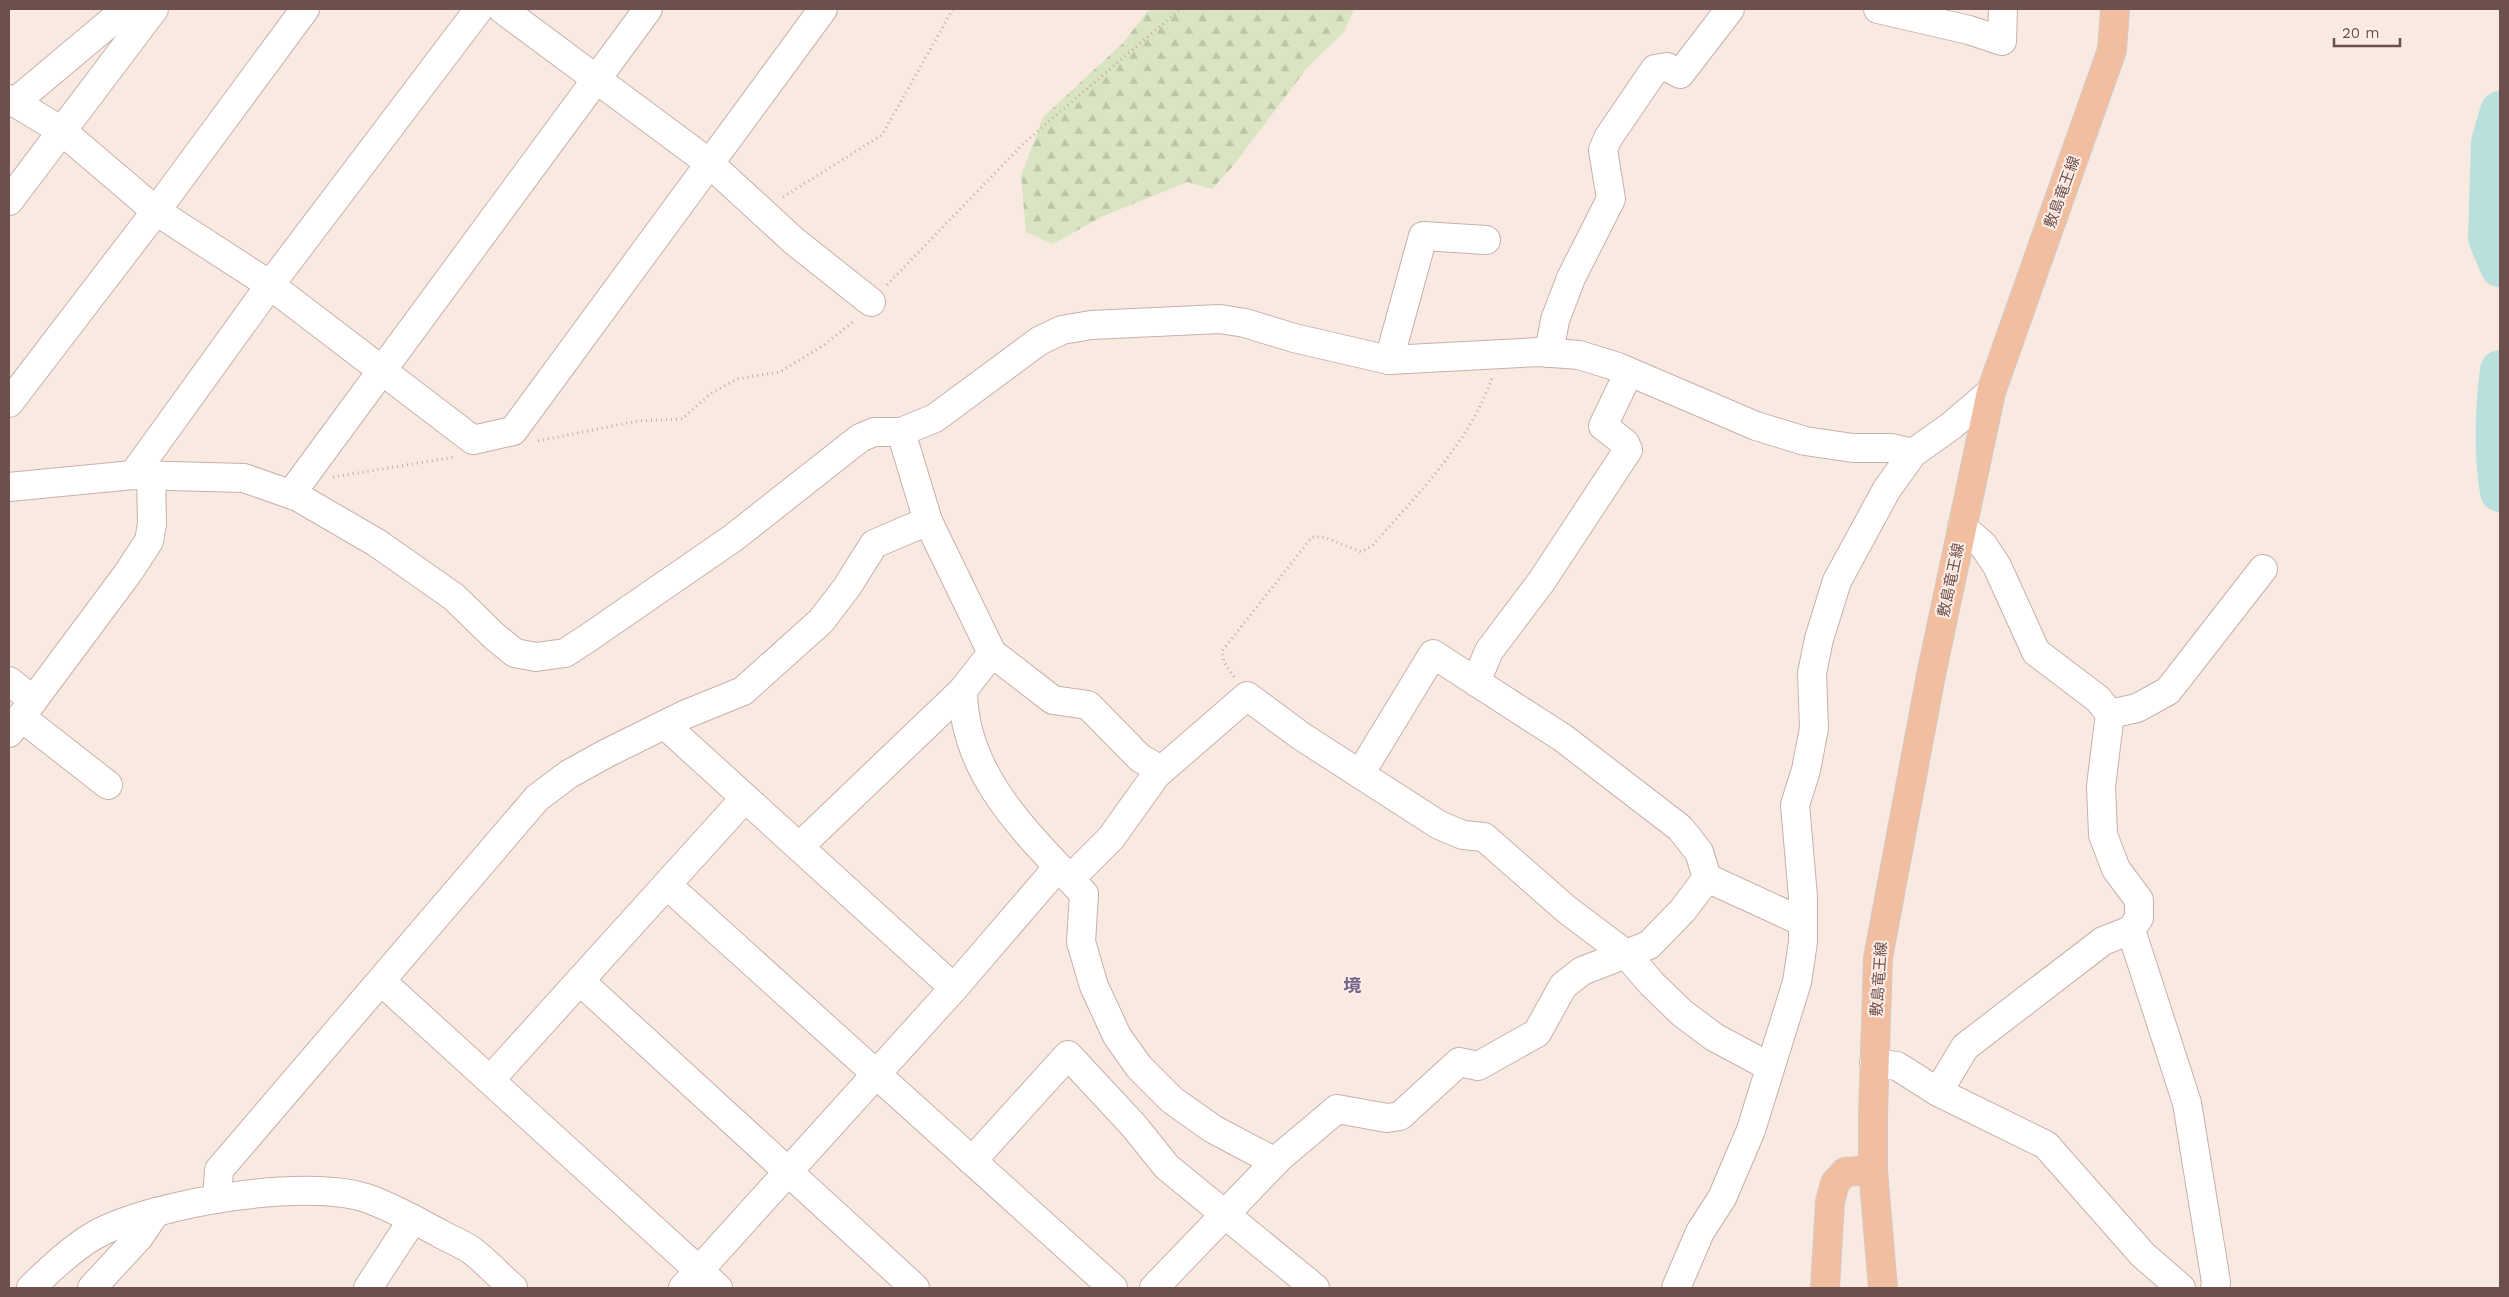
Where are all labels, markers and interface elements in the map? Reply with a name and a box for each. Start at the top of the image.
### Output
scale bar [2334,15,2400,47]
text: 20 m [2342,24,2380,42]
street label: 敷島竜王線 [2041,154,2083,230]
street label: 敷島竜王線 [1934,541,1968,619]
street label: 敷島竜王線 [1867,941,1891,1017]
district label: 境 [1343,975,1362,996]

